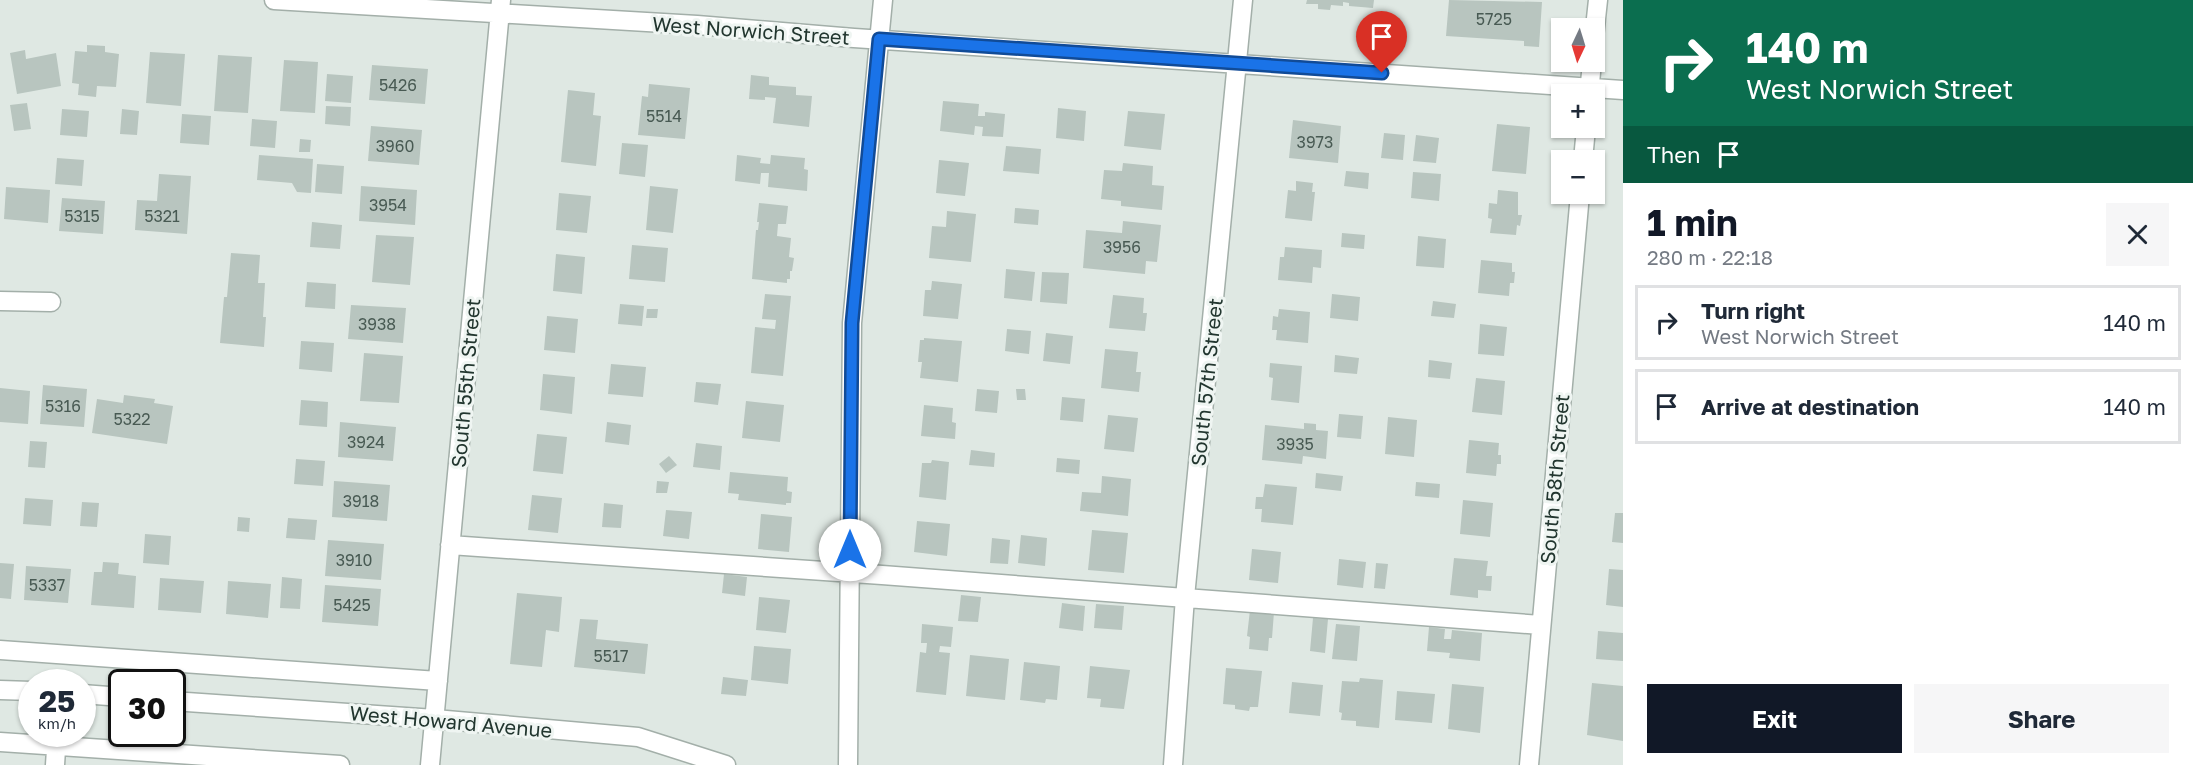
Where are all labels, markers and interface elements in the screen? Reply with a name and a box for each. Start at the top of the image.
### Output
house number: 5725 [1476,9,1512,29]
street label: West Norwich Street [651,11,851,49]
pin [1356,11,1407,73]
north arrow [1551,18,1605,72]
map controls [1551,18,1605,204]
icon: arrive [1365,20,1398,53]
text: 140 m [1746,22,1868,72]
icon: right [1647,24,1725,102]
text: West Norwich Street [1746,73,2013,105]
house number: 5426 [379,75,417,95]
button: + [1551,84,1605,138]
house number: 5514 [646,106,682,126]
house number: 3973 [1297,132,1333,152]
house number: 3960 [376,136,414,156]
icon: arrive [1712,138,1745,171]
text: Then [1647,141,1700,168]
button: − [1551,150,1605,204]
house number: 3954 [369,195,407,215]
text: 1 min [1647,201,1738,244]
button: close [2106,203,2169,266]
house number: 5315 [64,206,100,226]
house number: 5321 [144,206,180,226]
house number: 3956 [1103,237,1141,257]
text: 280 m · 22:18 [1647,245,1773,269]
street label: South 55th Street [446,297,484,469]
street label: South 57th Street [1185,297,1227,467]
text: Turn right [1701,297,1805,324]
icon: right [1650,306,1683,339]
text: 140 m [2103,309,2166,336]
house number: 3938 [358,314,396,334]
text: West Norwich Street [1701,324,1899,348]
icon: arrive [1650,390,1683,423]
street label: South 58th Street [1535,393,1573,565]
text: Arrive at destination [1701,393,1919,420]
text: 140 m [2103,393,2166,420]
house number: 5316 [45,396,81,416]
house number: 5322 [113,409,151,429]
house number: 3924 [347,432,385,452]
house number: 3935 [1276,434,1314,454]
house number: 3918 [343,491,379,511]
position arrow [818,518,882,582]
house number: 3910 [336,550,372,570]
house number: 5337 [29,575,65,595]
house number: 5425 [333,595,371,615]
house number: 5517 [594,646,628,666]
speed limit sign: 30 [108,669,186,747]
text: 25 [39,683,75,719]
button: Exit [1647,684,1902,753]
button: Share [1914,684,2169,753]
street label: West Howard Avenue [349,700,553,742]
text: km/h [38,714,76,732]

